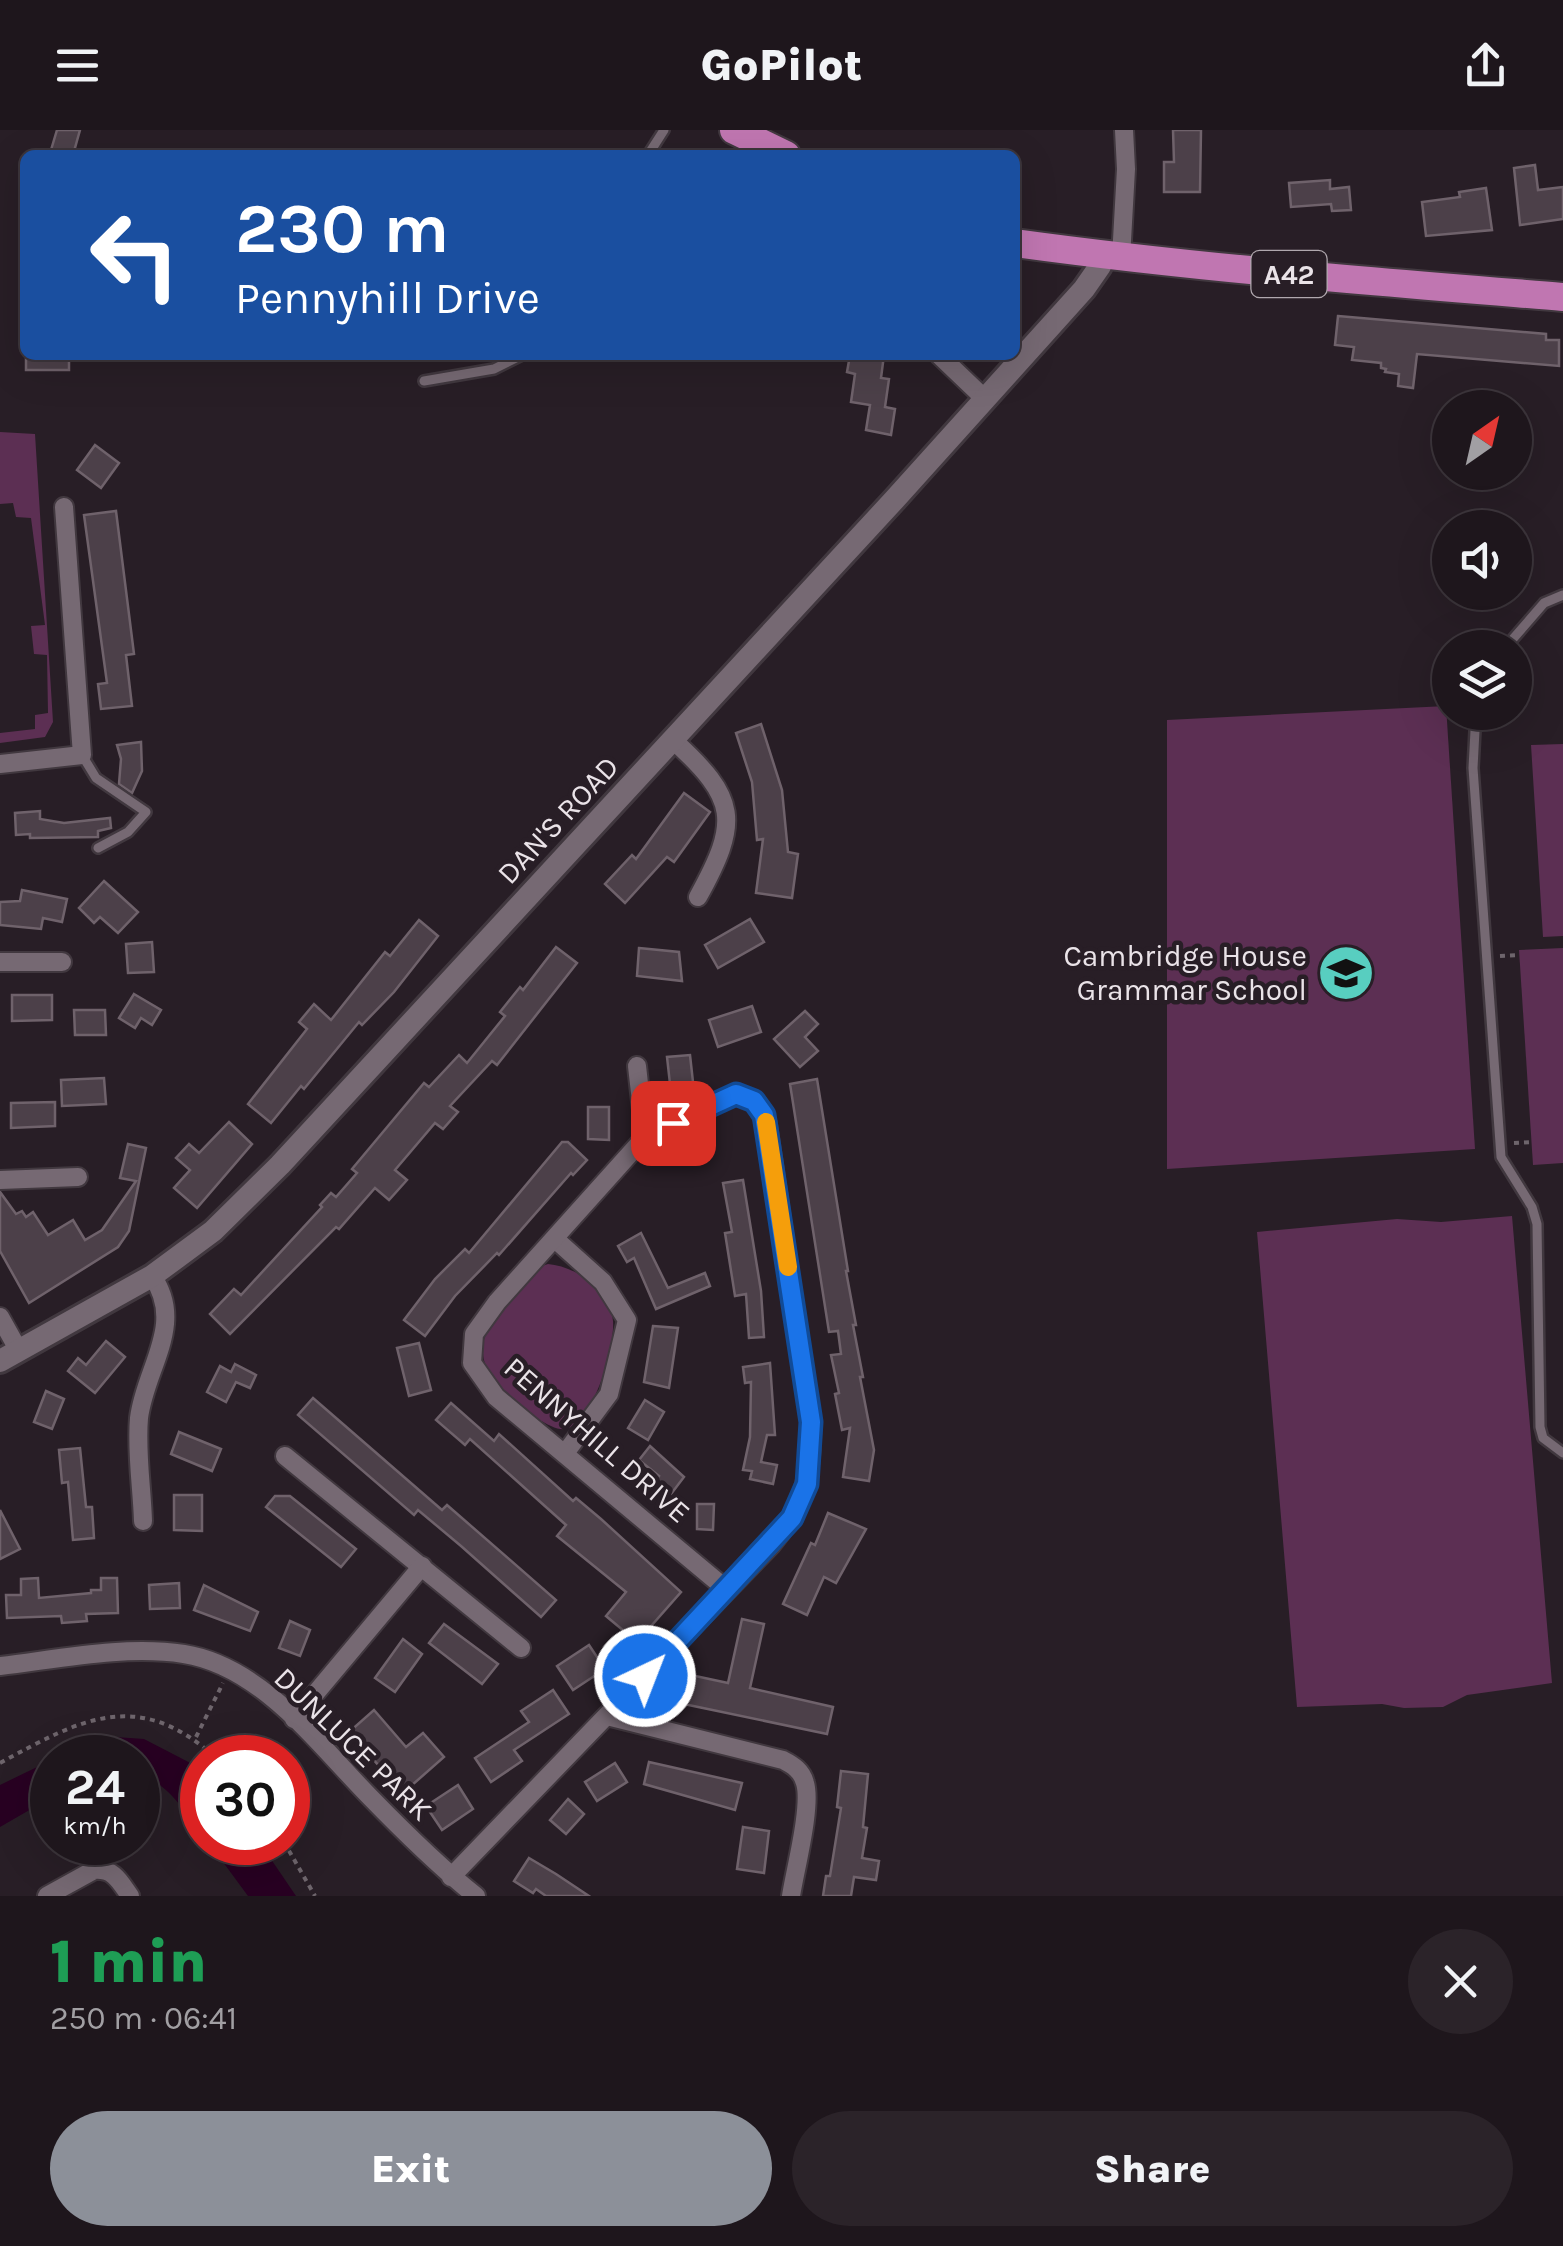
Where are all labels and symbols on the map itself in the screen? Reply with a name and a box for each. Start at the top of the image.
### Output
road number: A42 [1252,251,1326,297]
north arrow [1432,390,1532,490]
street label: DAN'S ROAD [490,749,626,891]
place label: Cambridge House Grammar School [1063,938,1307,1008]
school or university icon: Cambridge House Grammar School [1316,943,1376,1003]
pin [631,1081,716,1166]
street label: PENNYHILL DRIVE [497,1349,697,1531]
position arrow [593,1624,697,1728]
street label: DUNLUCE PARK [267,1660,439,1828]
speed limit sign: 30 [180,1735,310,1865]

